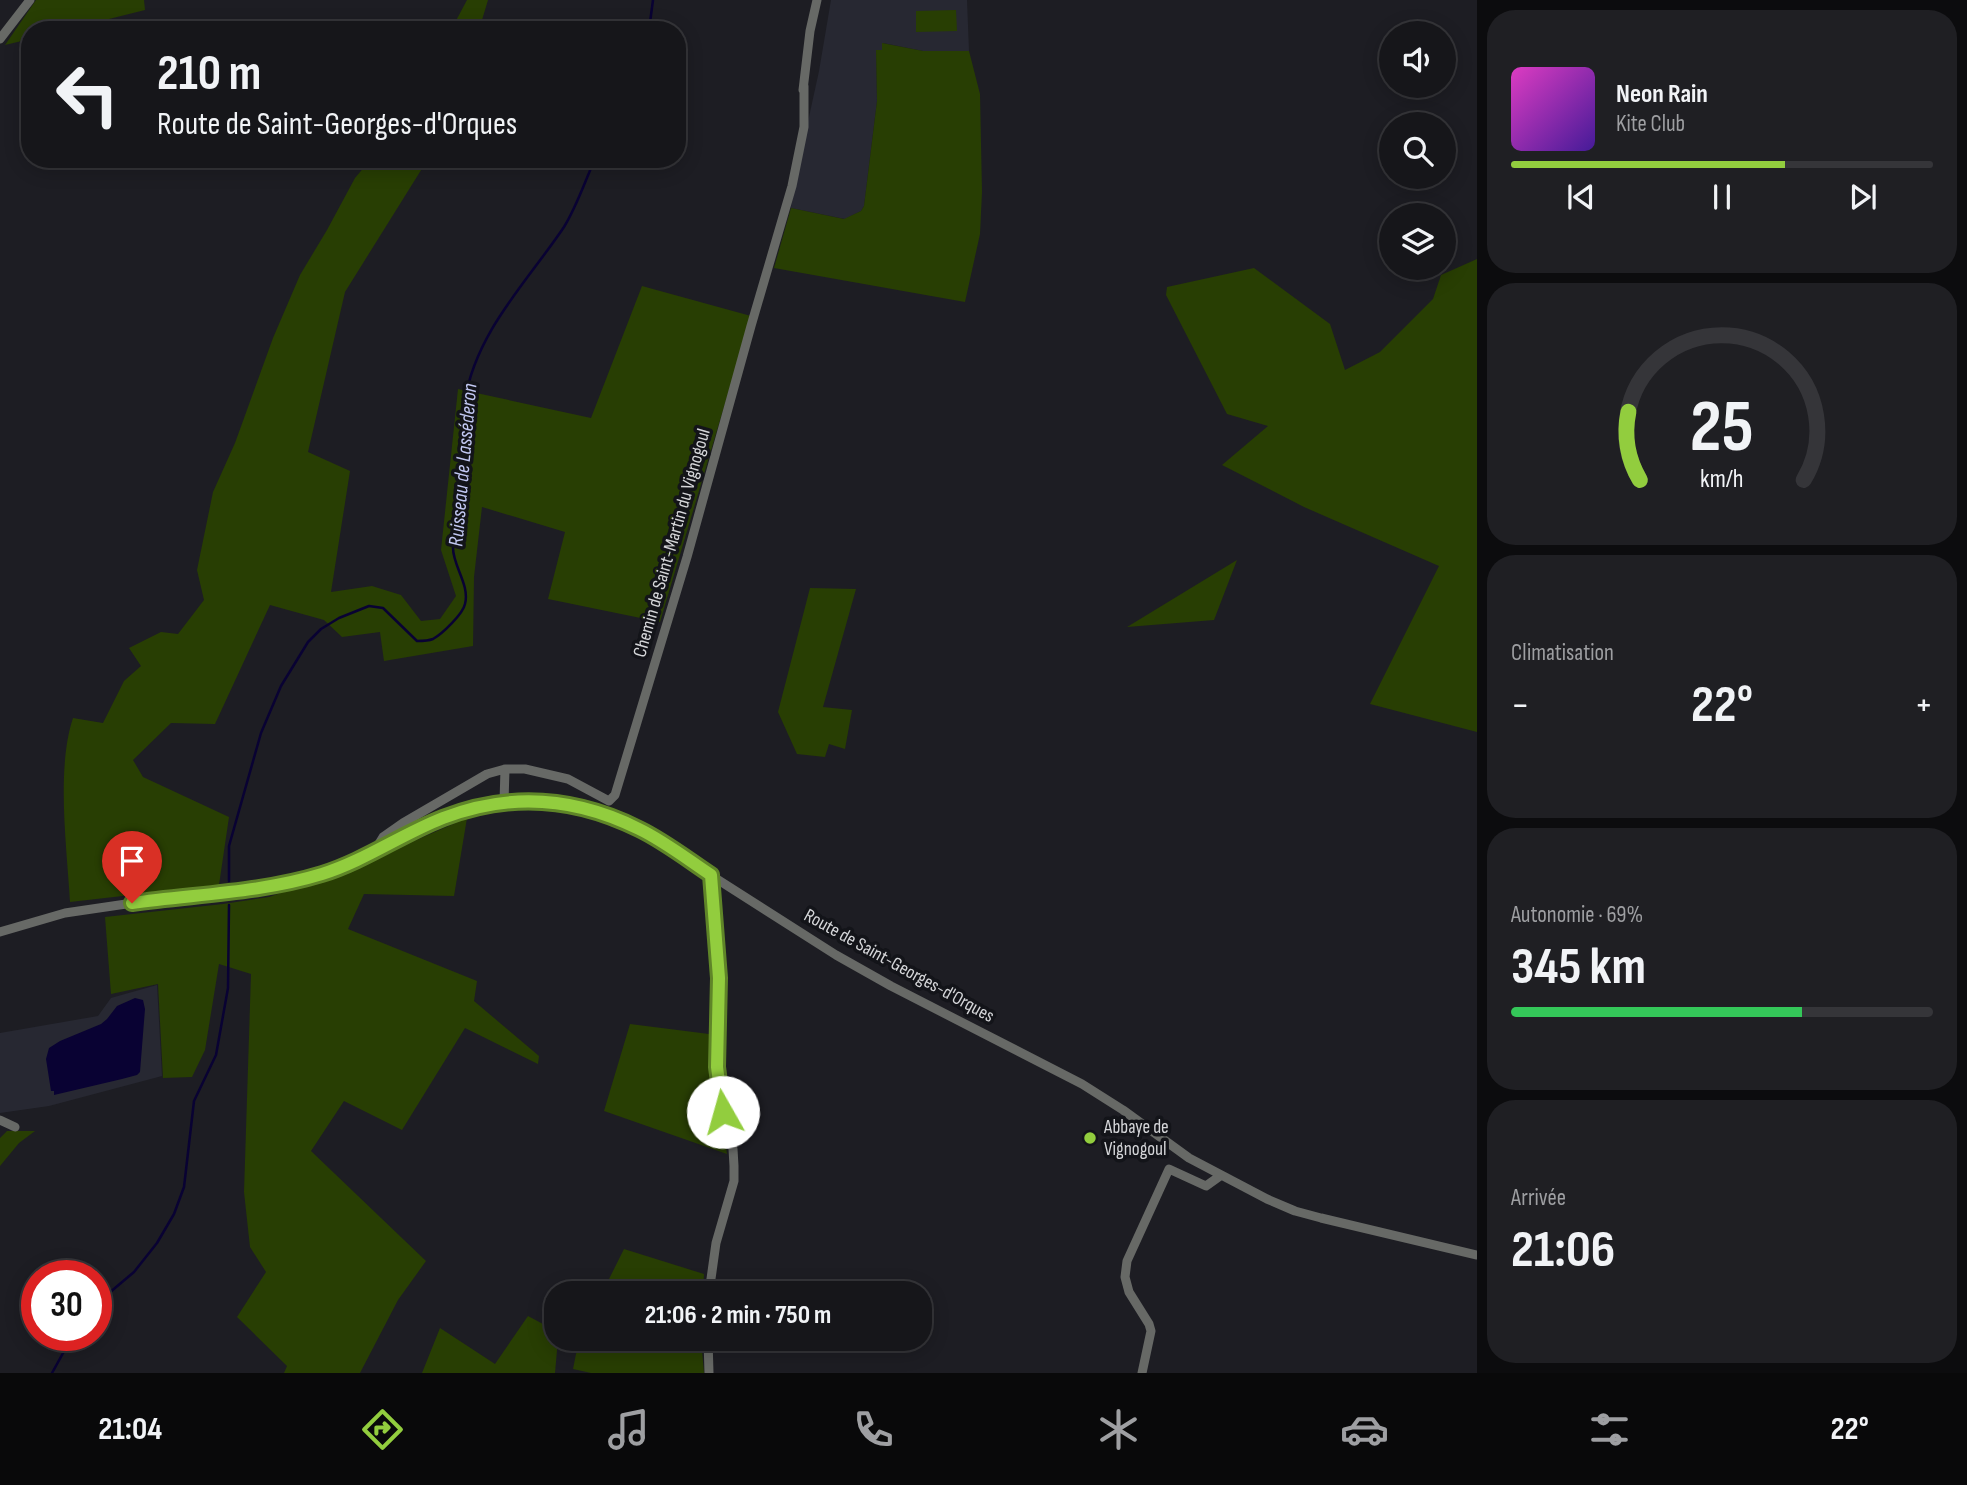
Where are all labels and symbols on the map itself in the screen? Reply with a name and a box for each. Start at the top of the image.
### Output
water label: Ruisseau de Lasséderon [443,382,483,548]
street label: Chemin de Saint-Martin du Vignogoul [628,426,716,660]
pin [102,831,162,903]
street label: Route de Saint-Georges-d'Orques [800,904,998,1028]
position arrow [686,1075,760,1149]
place label: Abbaye de Vignogoul [1103,1116,1169,1161]
marker: Abbaye de Vignogoul [1082,1130,1098,1146]
speed limit sign: 30 [21,1260,112,1351]

